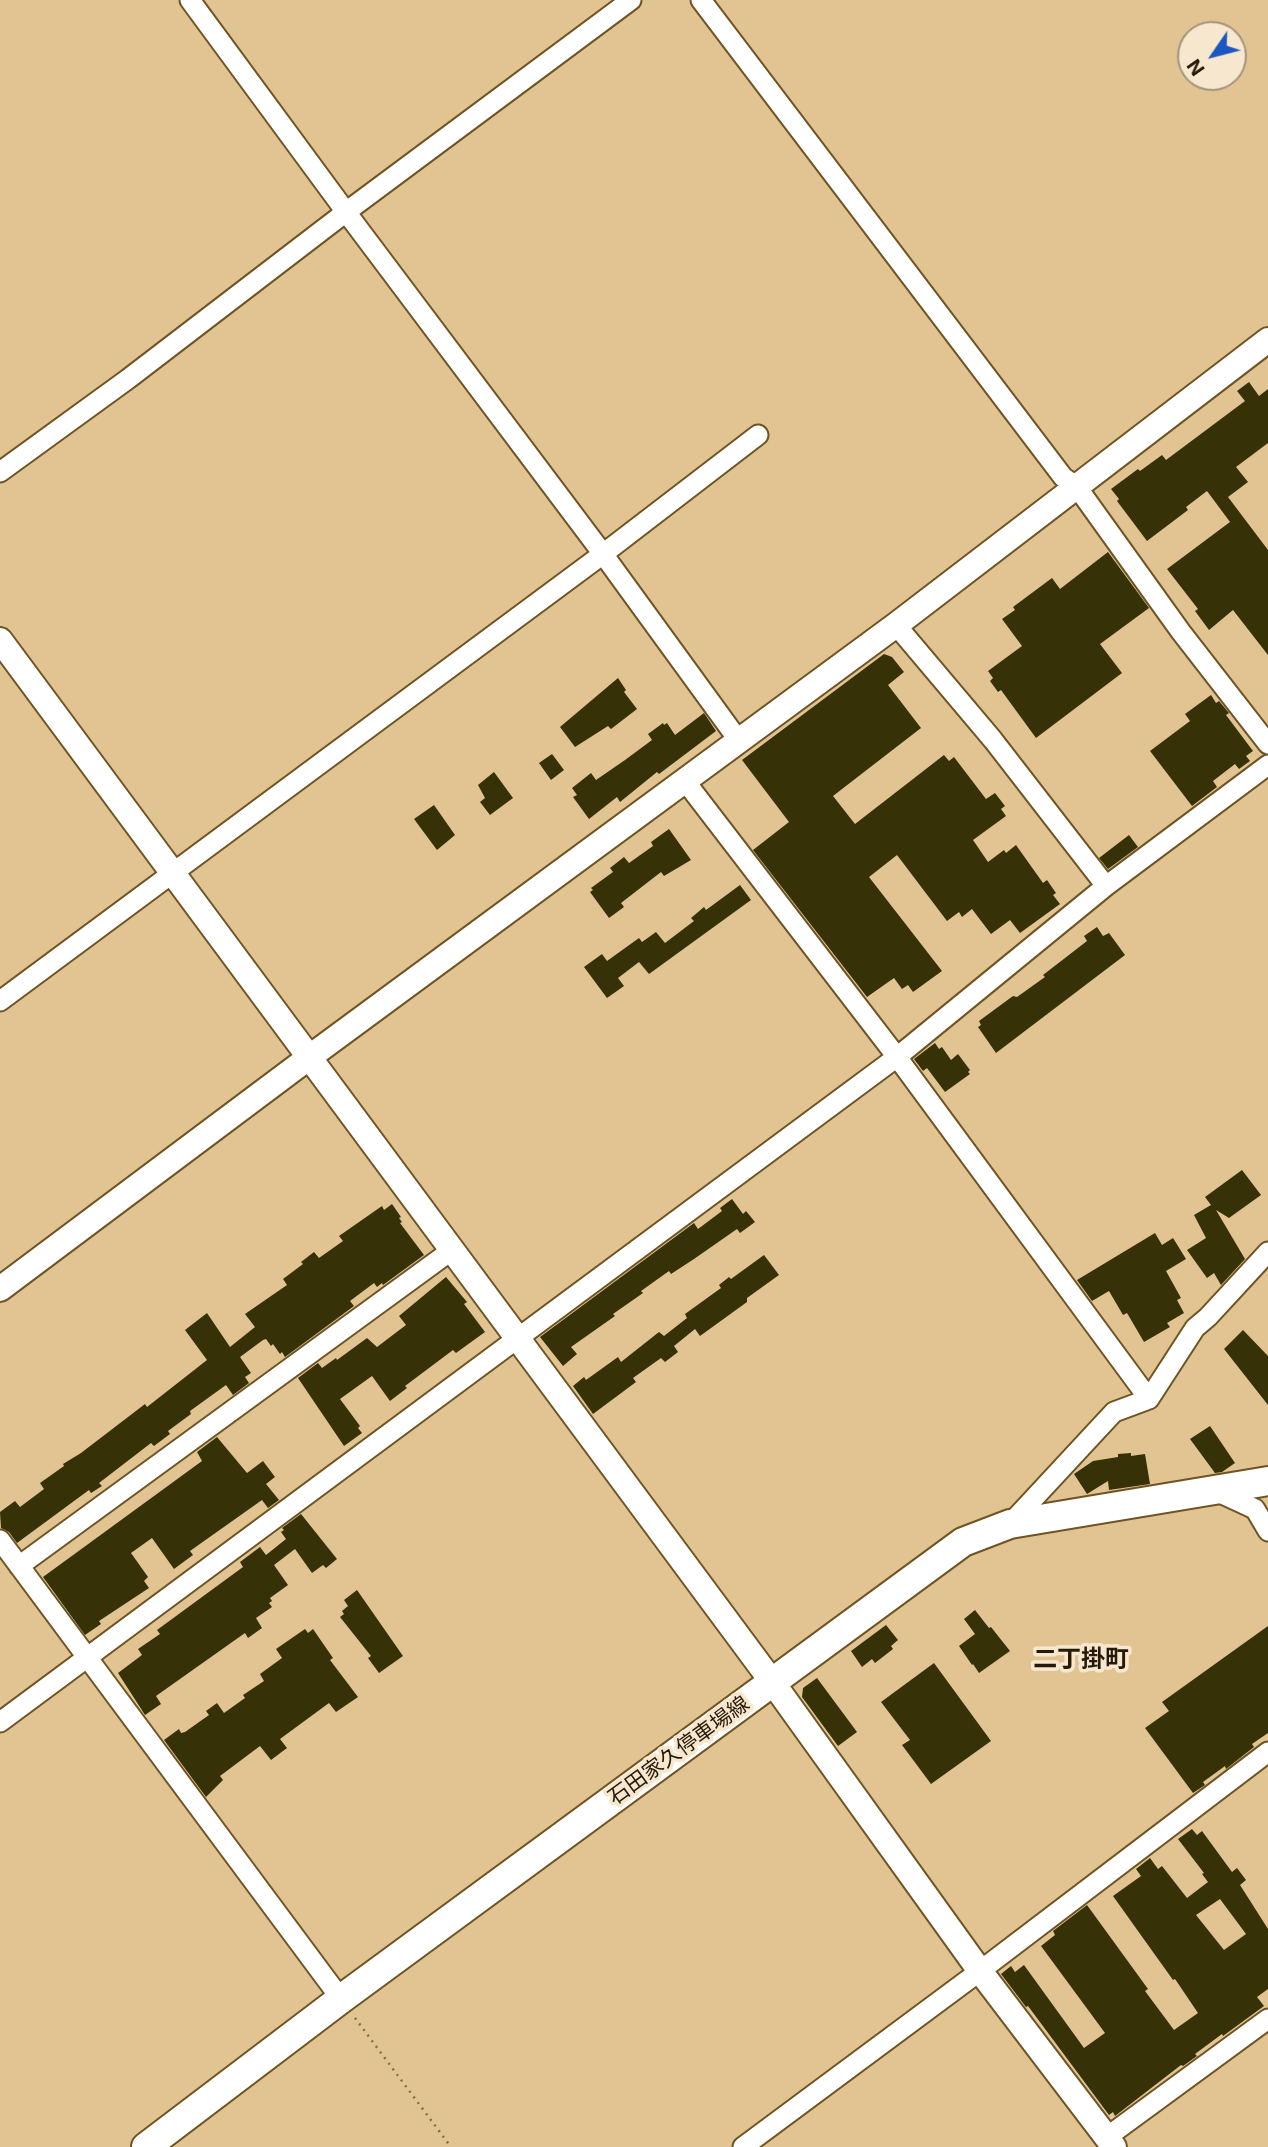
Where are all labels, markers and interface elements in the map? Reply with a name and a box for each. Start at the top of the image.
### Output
north arrow [1177,21,1247,91]
text: N [1182,55,1210,80]
district label: 二丁掛町 [1033,1646,1129,1674]
street label: 石田家久停車場線 [604,1691,754,1811]

